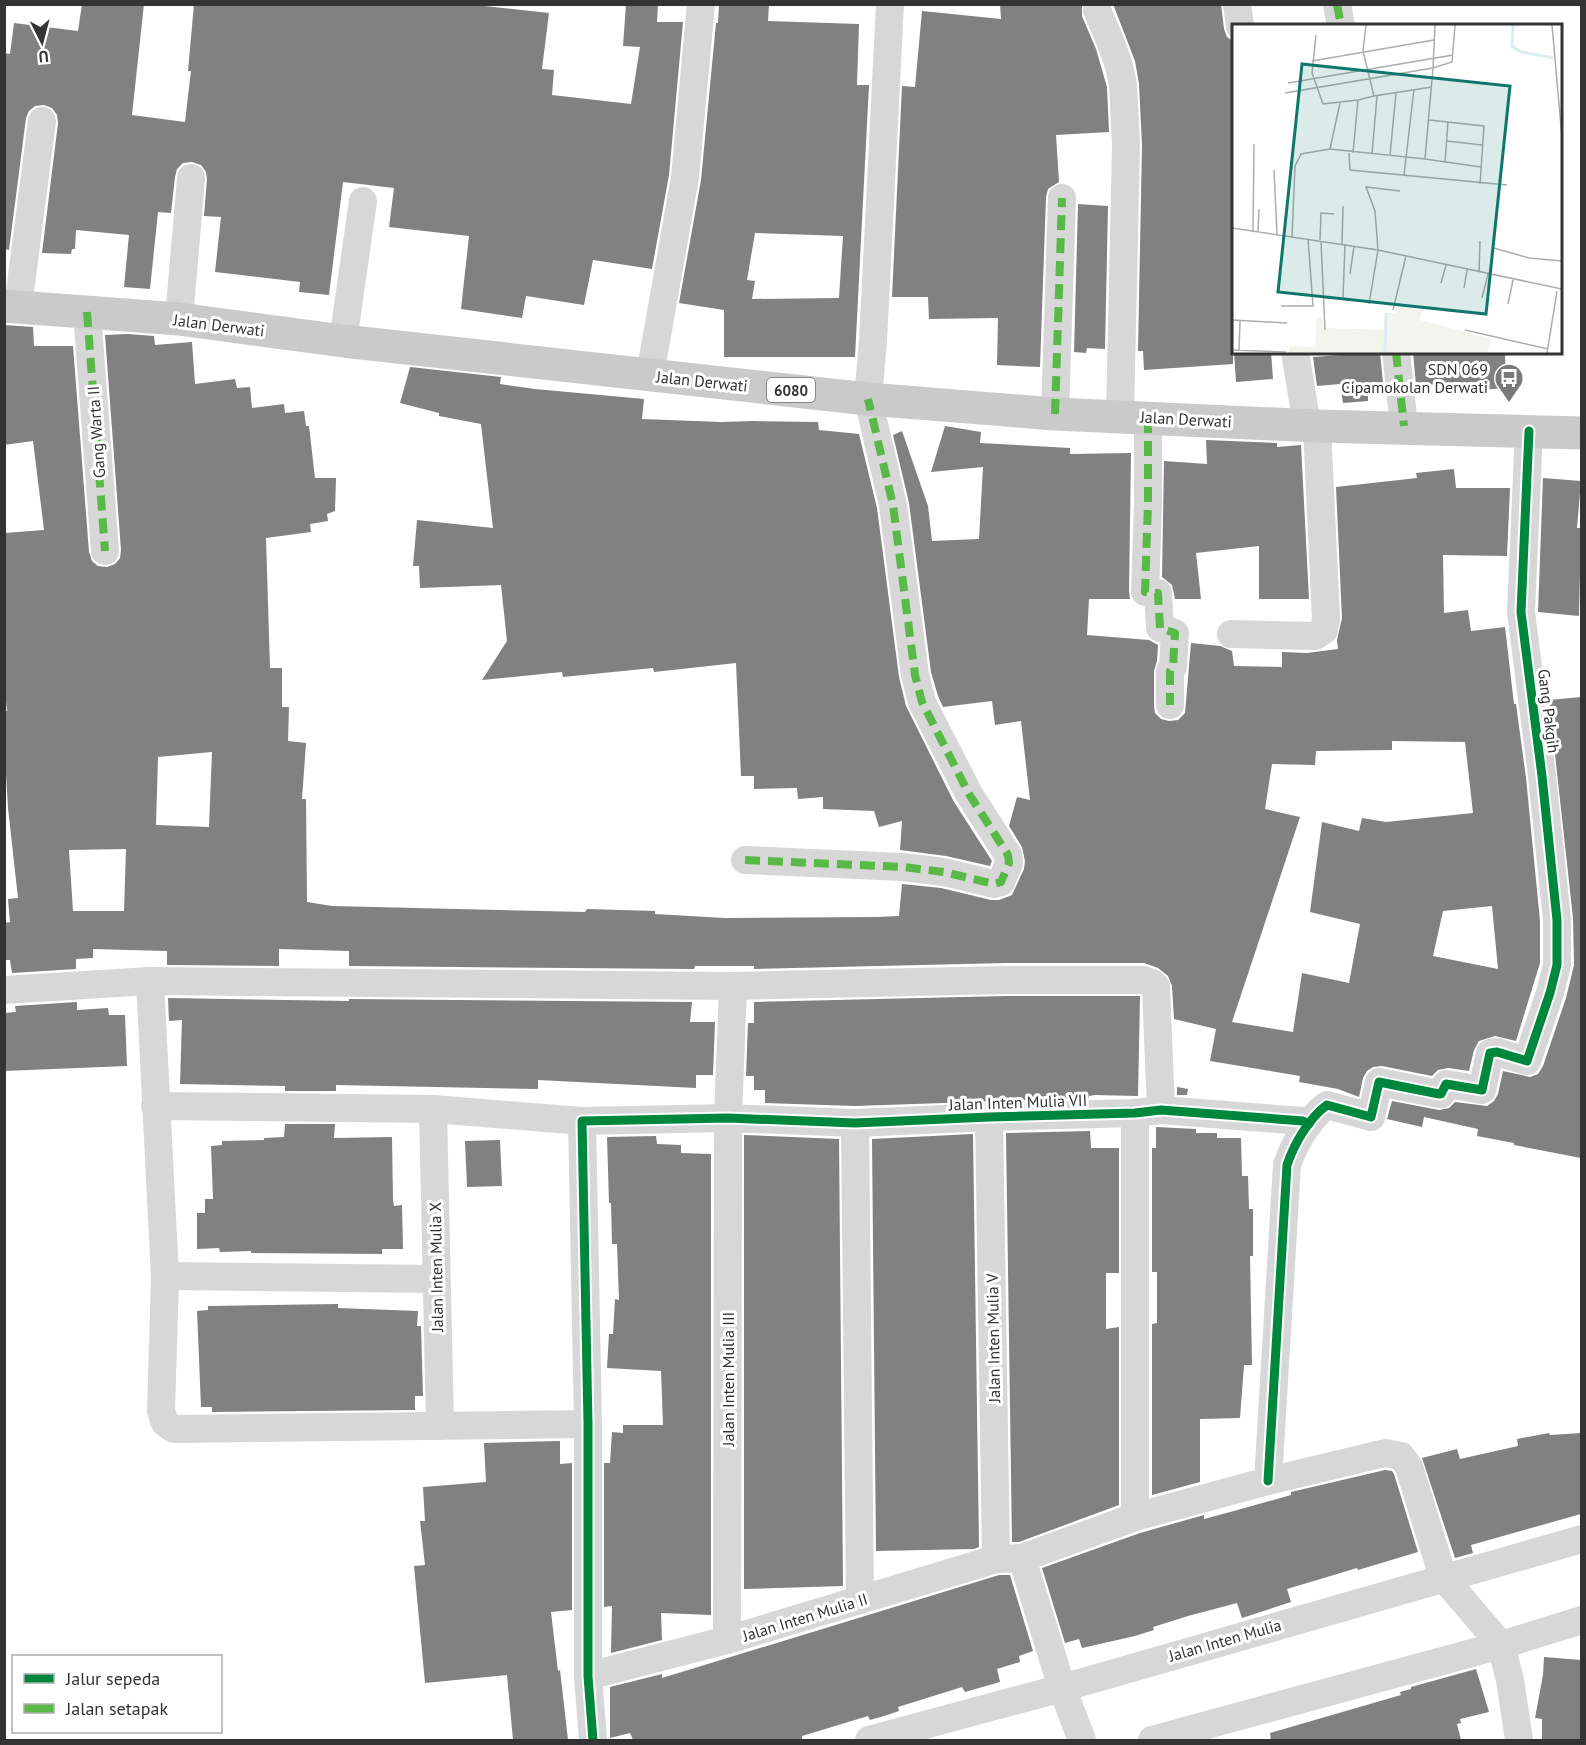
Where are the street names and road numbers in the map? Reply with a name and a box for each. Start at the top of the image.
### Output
street label: Jalan Derwati [171,309,266,341]
street label: Jalan Derwati [654,366,749,396]
road number: 6080 [767,378,815,402]
street label: Gang Warta II [83,385,109,479]
street label: Jalan Derwati [1139,407,1232,431]
street label: Gang Pakgih [1534,668,1564,754]
street label: Jalan Inten Mulia VII [947,1090,1088,1114]
street label: Jalan Inten Mulia X [425,1202,447,1333]
street label: Jalan Inten Mulia V [982,1272,1004,1404]
street label: Jalan Inten Mulia III [718,1312,738,1447]
street label: Jalan Inten Mulia II [739,1588,870,1646]
street label: Jalan Inten Mulia [1165,1614,1284,1666]

